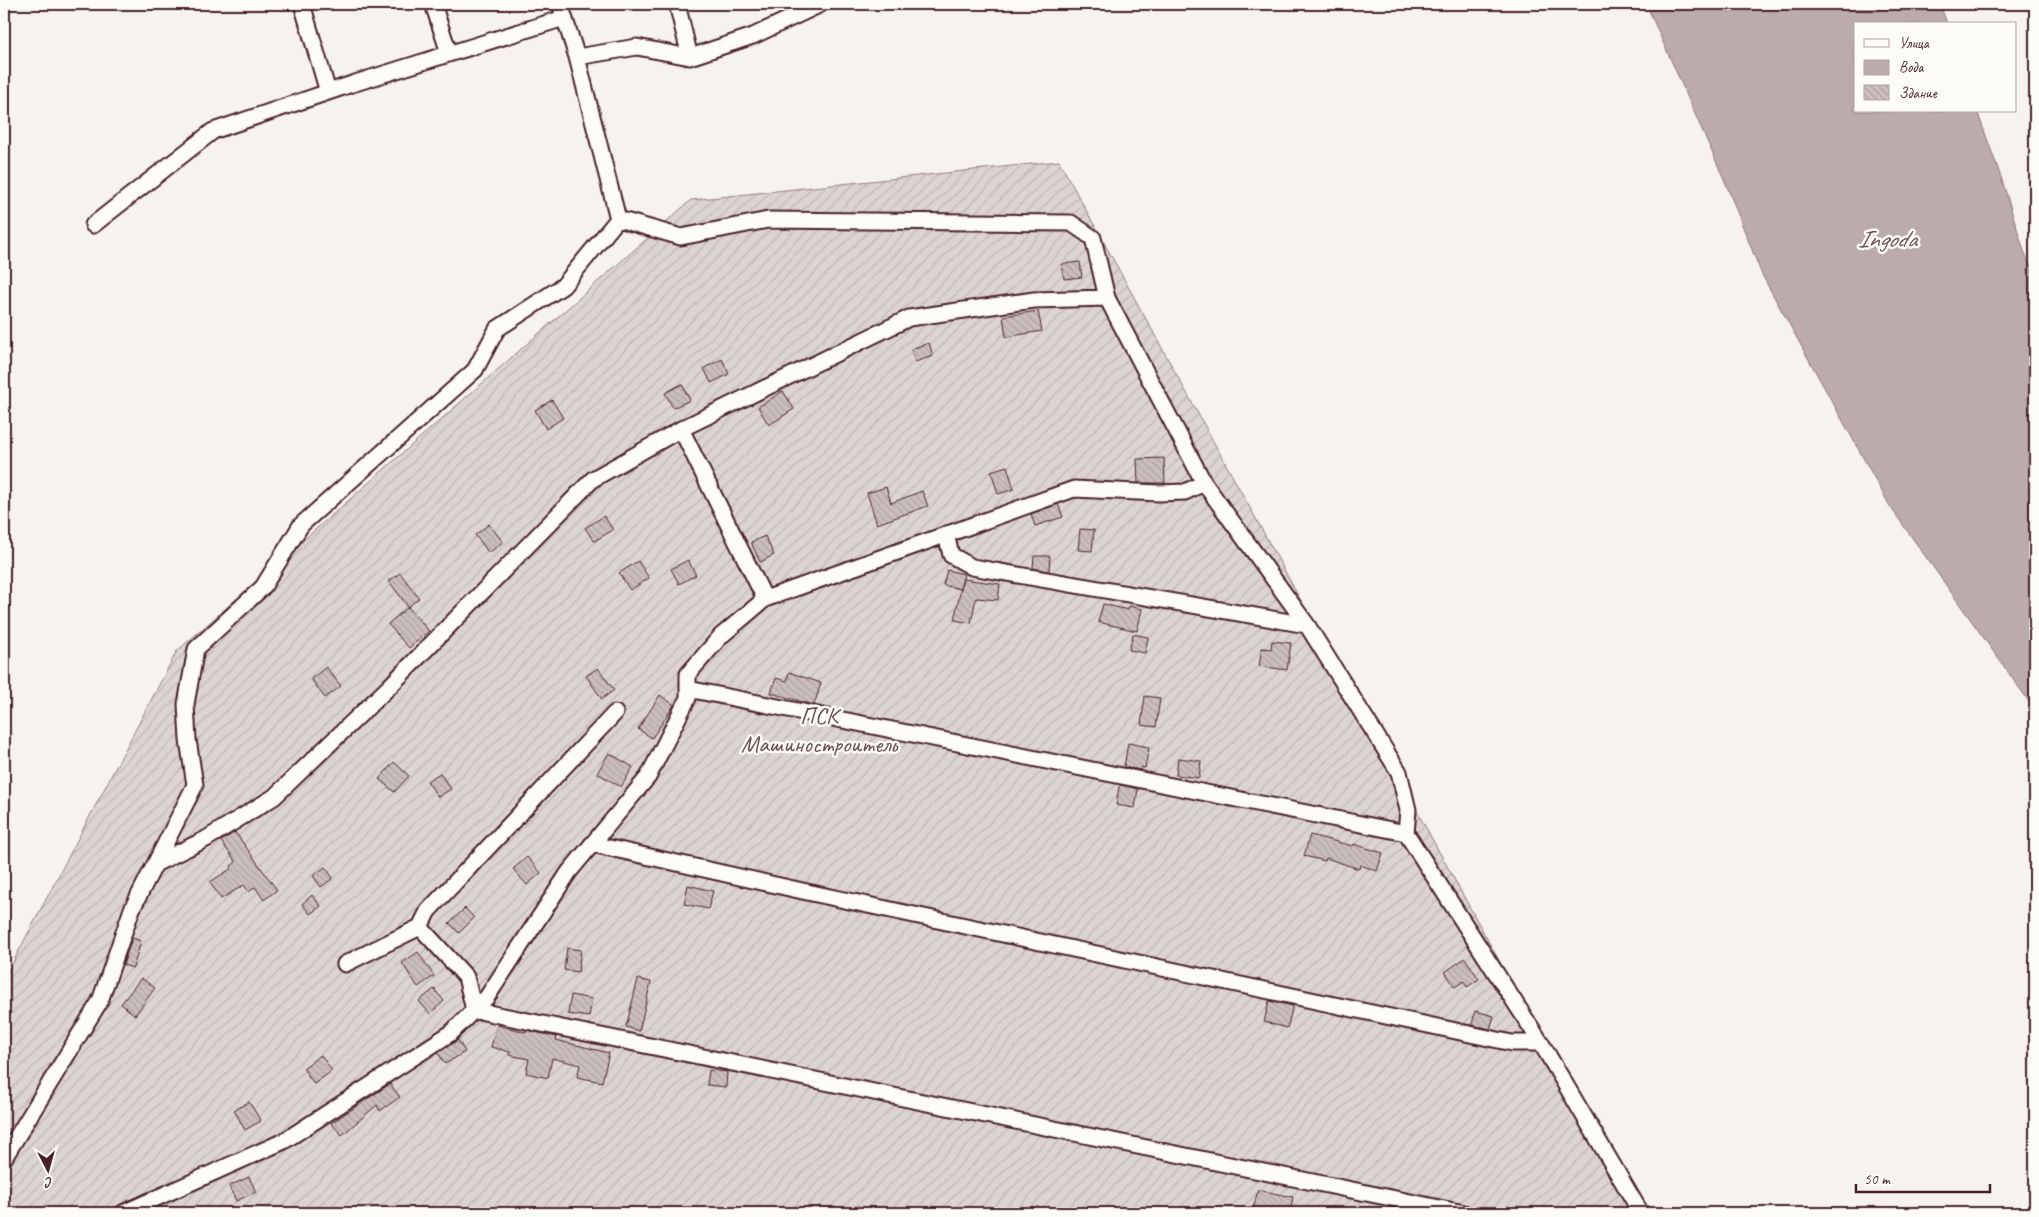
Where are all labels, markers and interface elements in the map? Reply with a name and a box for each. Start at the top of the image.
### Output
legend [1854,22,2016,112]
text: Улица [1899,34,1930,53]
text: Вода [1899,58,1924,77]
text: Здание [1899,84,1938,103]
water label: Ingoda [1858,223,1918,255]
park label: ПСК Машиностроитель [741,701,899,759]
north arrow [22,1144,72,1194]
scale bar [1856,1162,1990,1194]
text: 50 m [1864,1170,1891,1189]
text: С [43,1174,54,1191]

